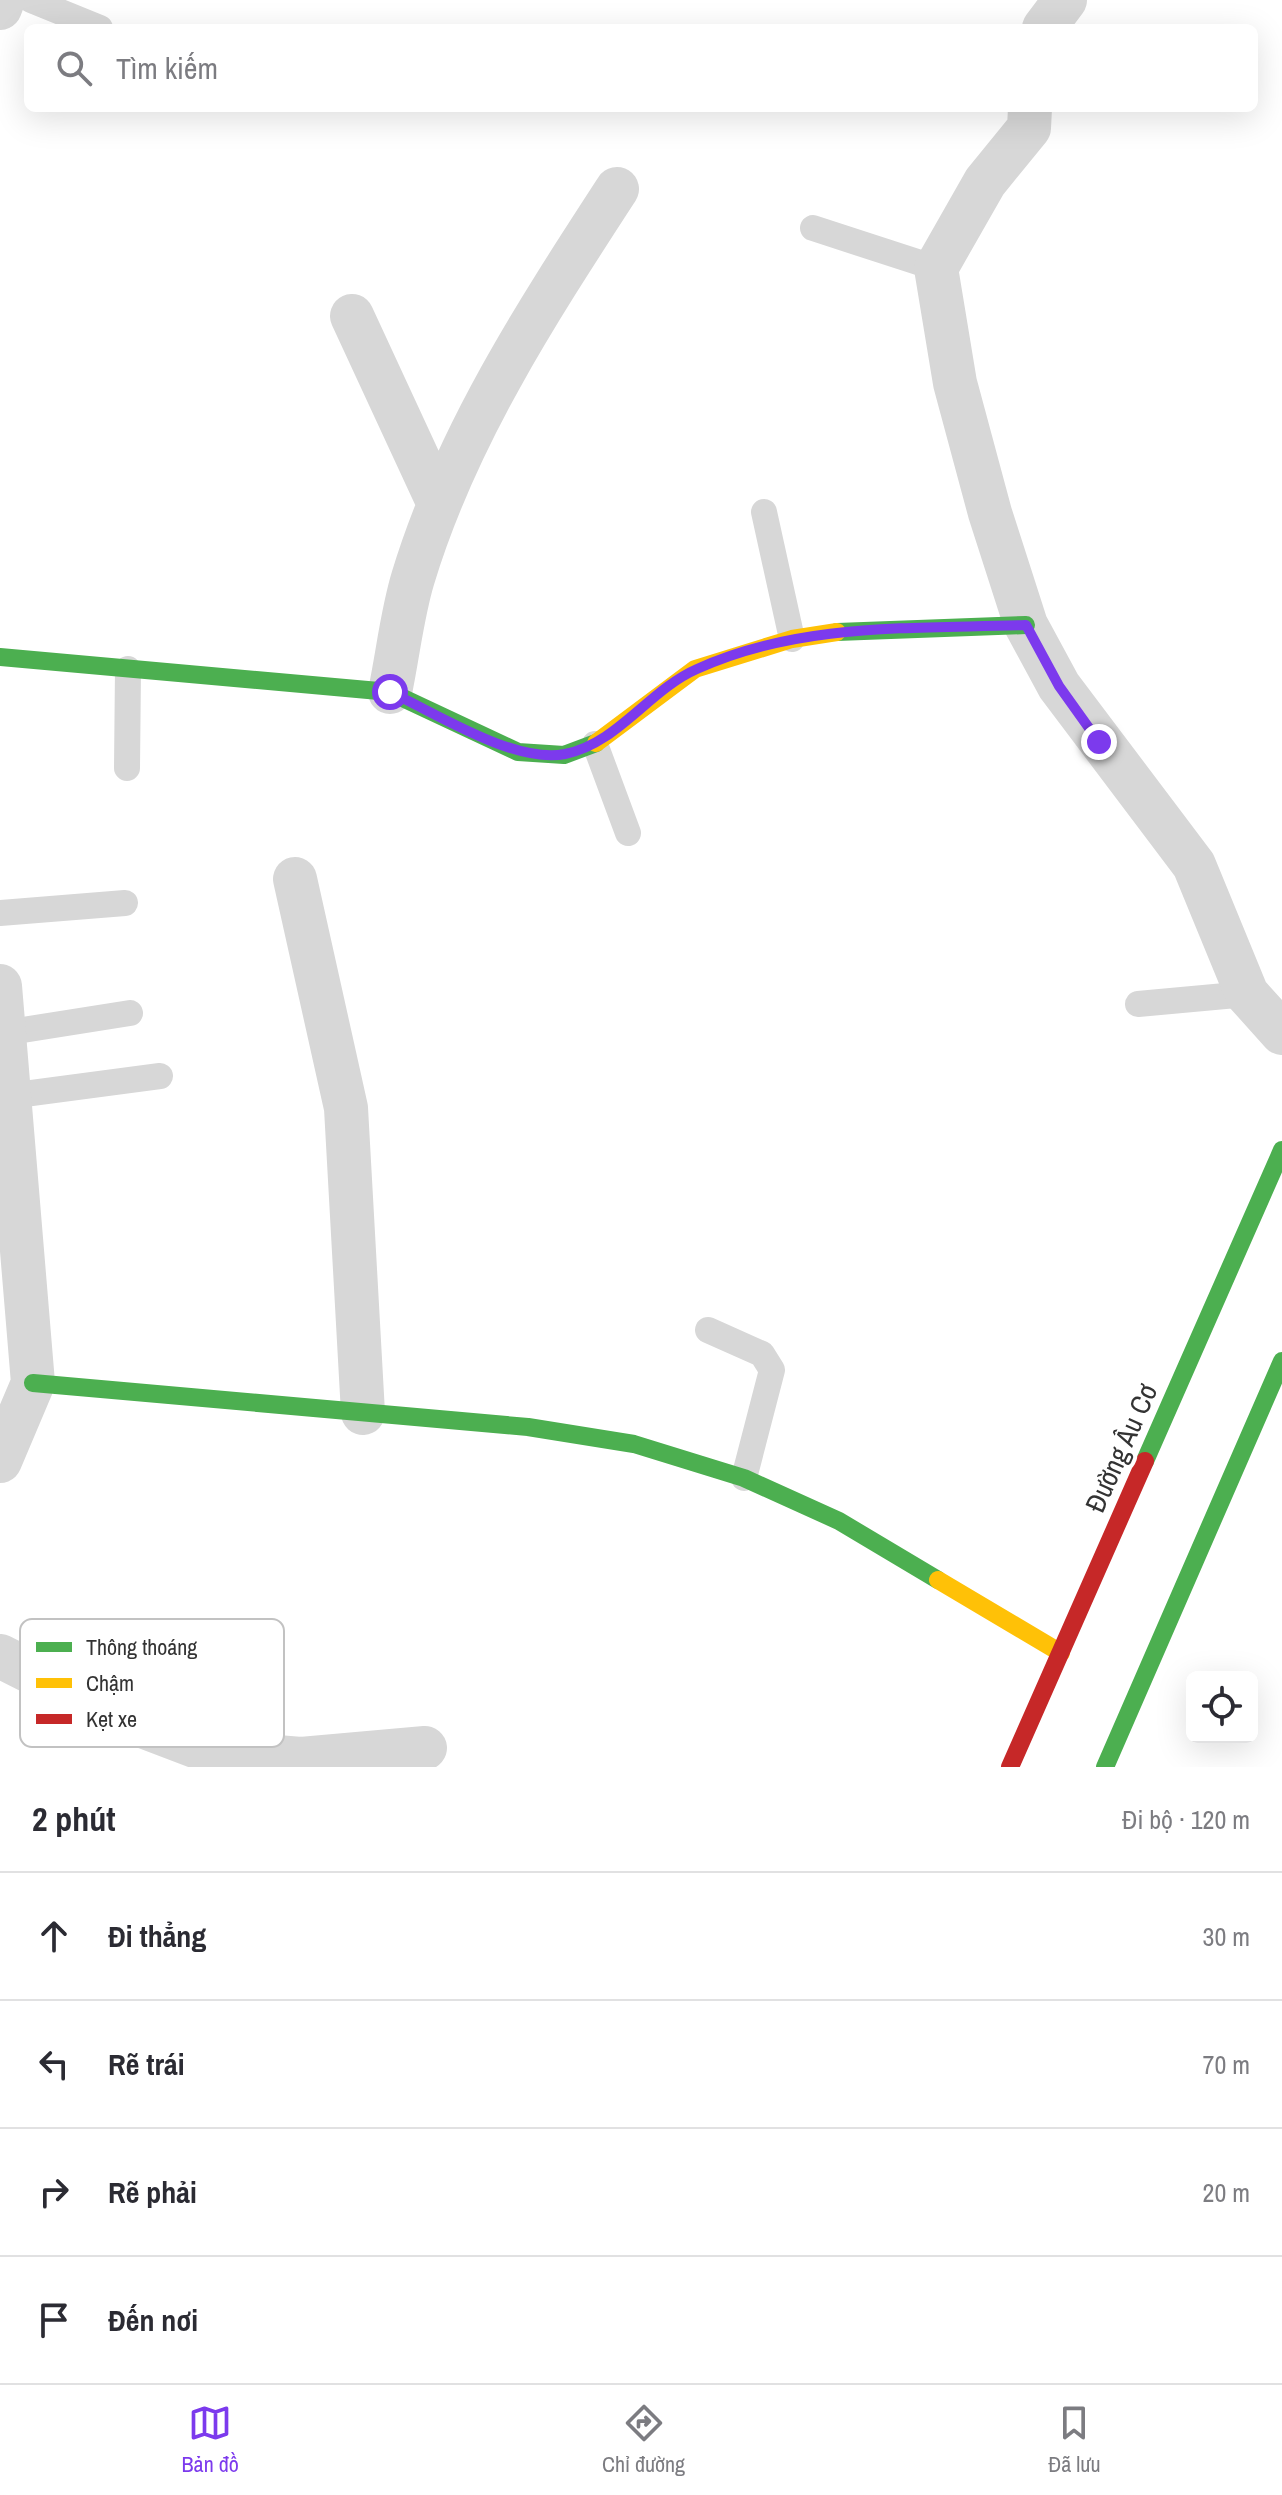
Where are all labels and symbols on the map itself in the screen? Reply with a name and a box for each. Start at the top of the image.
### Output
route start [372,674,408,710]
route end [1081,724,1117,760]
street label: Đường Âu Cơ [1076,1378,1166,1518]
legend [20,1619,284,1747]
text: Thông thoáng [86,1632,197,1662]
text: Chậm [86,1668,134,1698]
text: Kẹt xe [86,1704,137,1734]

